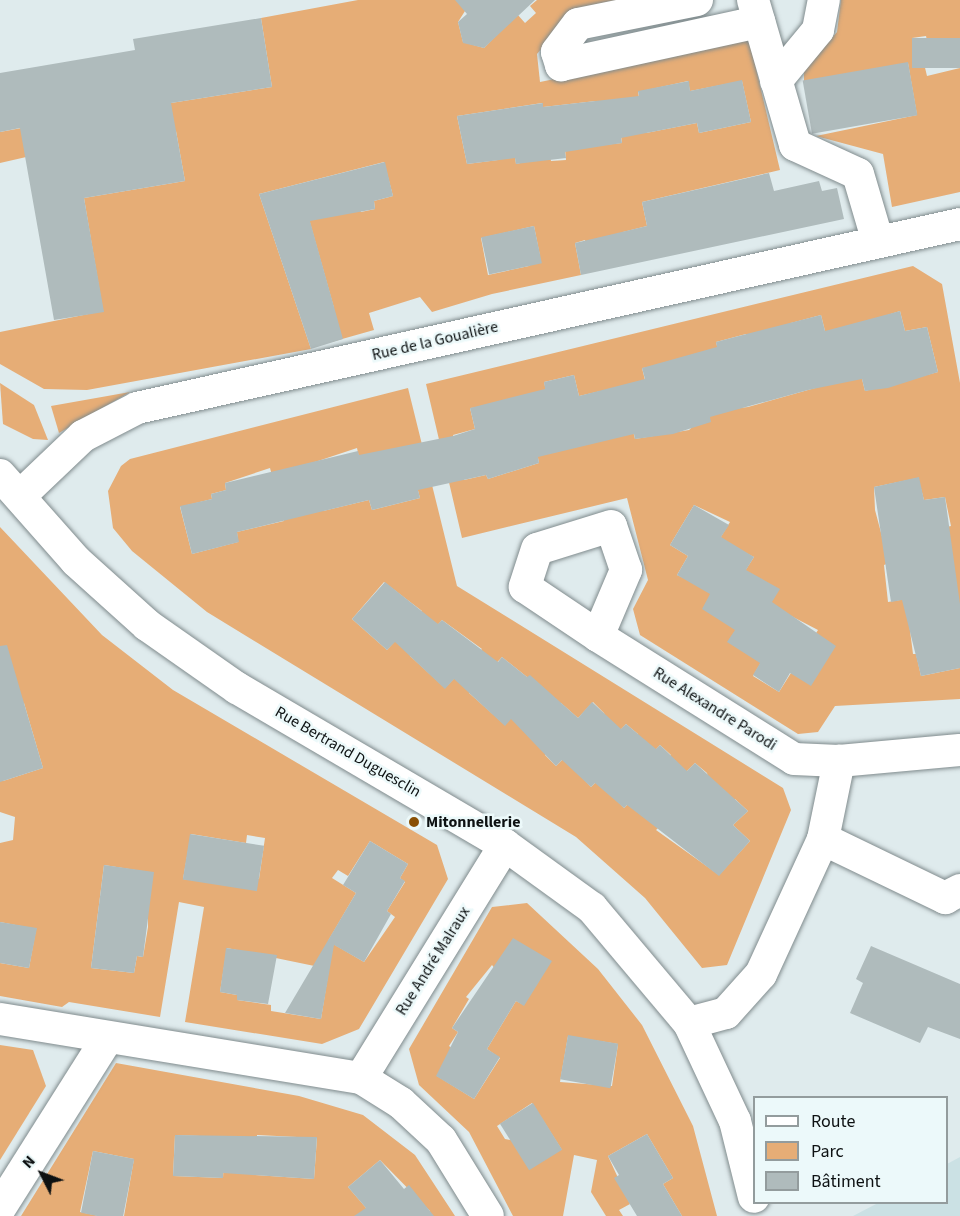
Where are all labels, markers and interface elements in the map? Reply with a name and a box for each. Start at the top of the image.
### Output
street label: Rue de la Goualière [370,317,500,365]
street label: Rue Alexandre Parodi [650,663,780,755]
street label: Rue Bertrand Duguesclin [272,702,424,802]
place label: Mitonnellerie [426,812,520,832]
marker: Mitonnellerie [407,815,421,829]
street label: Rue André Malraux [392,903,474,1019]
legend [753,1096,948,1204]
text: Route [811,1109,855,1134]
text: Parc [811,1139,844,1164]
north arrow [12,1144,72,1204]
text: N [17,1151,40,1173]
text: Bâtiment [811,1169,881,1194]

